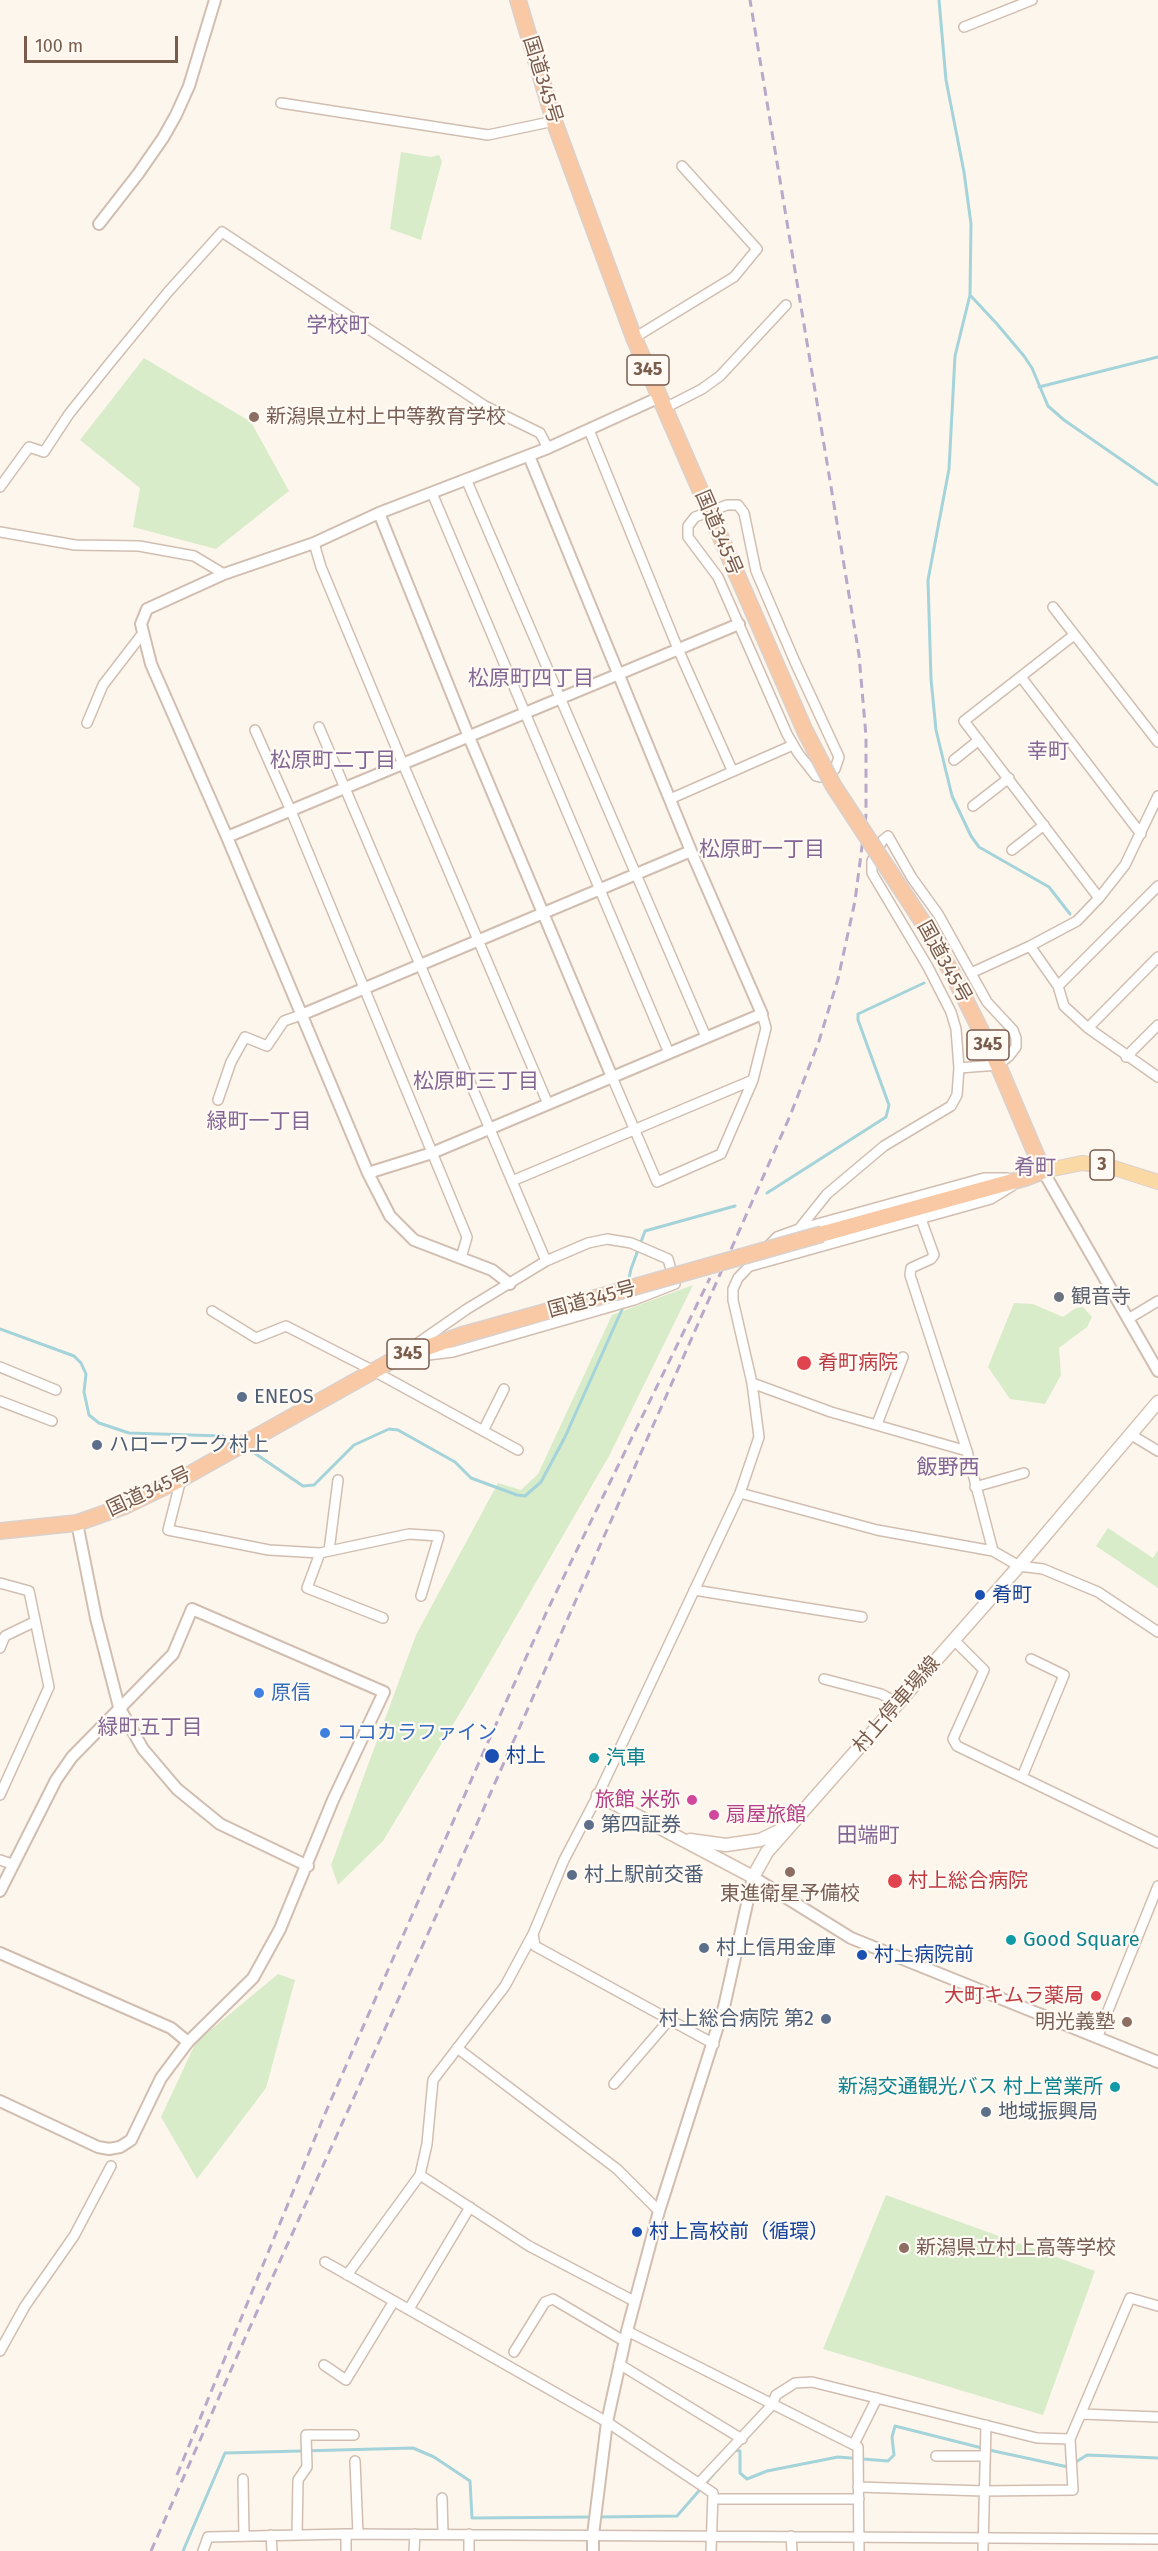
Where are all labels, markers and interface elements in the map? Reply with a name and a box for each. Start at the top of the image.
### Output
scale bar [27,24,182,62]
street label: 国道345号 [517,33,567,127]
text: 100 m [35,35,83,57]
district label: 学校町 [307,313,369,339]
road number: 345 [627,355,669,385]
place label: 新潟県立村上中等教育学校 [266,405,506,429]
marker: 新潟県立村上中等教育学校 [247,410,261,424]
street label: 国道345号 [689,487,747,579]
district label: 松原町四丁目 [468,666,594,692]
district label: 幸町 [1027,739,1069,765]
district label: 松原町二丁目 [270,748,396,774]
district label: 松原町一丁目 [699,837,825,863]
street label: 国道345号 [912,917,976,1007]
road number: 345 [967,1030,1009,1060]
district label: 松原町三丁目 [413,1069,539,1095]
district label: 緑町一丁目 [207,1109,311,1135]
road number: 3 [1090,1150,1114,1180]
district label: 肴町 [1014,1155,1056,1181]
street label: 国道345号 [545,1277,639,1323]
place label: 観音寺 [1071,1285,1131,1309]
marker: 観音寺 [1052,1290,1066,1304]
road number: 345 [387,1339,429,1369]
place label: 肴町病院 [818,1351,898,1375]
marker: 肴町病院 [795,1354,813,1372]
place label: ENEOS [254,1385,314,1409]
marker: ENEOS [235,1390,249,1404]
place label: ハローワーク村上 [109,1433,269,1457]
marker: ハローワーク村上 [90,1438,104,1452]
district label: 飯野西 [917,1455,979,1481]
street label: 国道345号 [103,1462,195,1522]
place label: 肴町 [992,1583,1032,1607]
marker: 肴町 [973,1588,987,1602]
street label: 村上停車場線 [849,1652,945,1758]
place label: 原信 [271,1681,311,1705]
marker: 原信 [252,1686,266,1700]
district label: 緑町五丁目 [98,1715,202,1741]
place label: ココカラファイン [337,1721,497,1745]
marker: ココカラファイン [318,1726,332,1740]
place label: 村上 [506,1744,546,1768]
place label: 汽車 [606,1746,646,1770]
marker: 村上 [483,1747,501,1765]
marker: 汽車 [587,1751,601,1765]
place label: 旅館 米弥 [595,1788,680,1812]
marker: 旅館 米弥 [685,1793,699,1807]
place label: 扇屋旅館 [726,1803,806,1827]
marker: 扇屋旅館 [707,1808,721,1822]
place label: 第四証券 [601,1813,681,1837]
marker: 第四証券 [582,1818,596,1832]
district label: 田端町 [837,1823,899,1849]
place label: 村上駅前交番 [584,1863,704,1887]
marker: 東進衛星予備校 [783,1865,797,1879]
marker: 村上駅前交番 [565,1868,579,1882]
place label: 村上総合病院 [908,1869,1028,1893]
marker: 村上総合病院 [886,1872,904,1890]
place label: 東進衛星予備校 [720,1882,860,1906]
place label: Good Square [1023,1928,1140,1952]
marker: Good Square [1004,1933,1018,1947]
place label: 村上信用金庫 [716,1936,836,1960]
marker: 村上信用金庫 [697,1941,711,1955]
place label: 村上病院前 [874,1943,974,1967]
marker: 村上病院前 [855,1948,869,1962]
place label: 大町キムラ薬局 [944,1984,1084,2008]
marker: 大町キムラ薬局 [1089,1989,1103,2003]
place label: 村上総合病院 第2 [659,2007,814,2031]
place label: 明光義塾 [1035,2010,1115,2034]
marker: 村上総合病院 第2 [819,2012,833,2026]
marker: 明光義塾 [1120,2015,1134,2029]
place label: 新潟交通観光バス 村上営業所 [838,2075,1103,2099]
marker: 新潟交通観光バス 村上営業所 [1108,2080,1122,2094]
place label: 地域振興局 [998,2100,1098,2124]
marker: 地域振興局 [979,2105,993,2119]
place label: 村上高校前（循環） [649,2220,829,2244]
marker: 村上高校前（循環） [630,2225,644,2239]
place label: 新潟県立村上高等学校 [916,2236,1116,2260]
marker: 新潟県立村上高等学校 [897,2241,911,2255]

